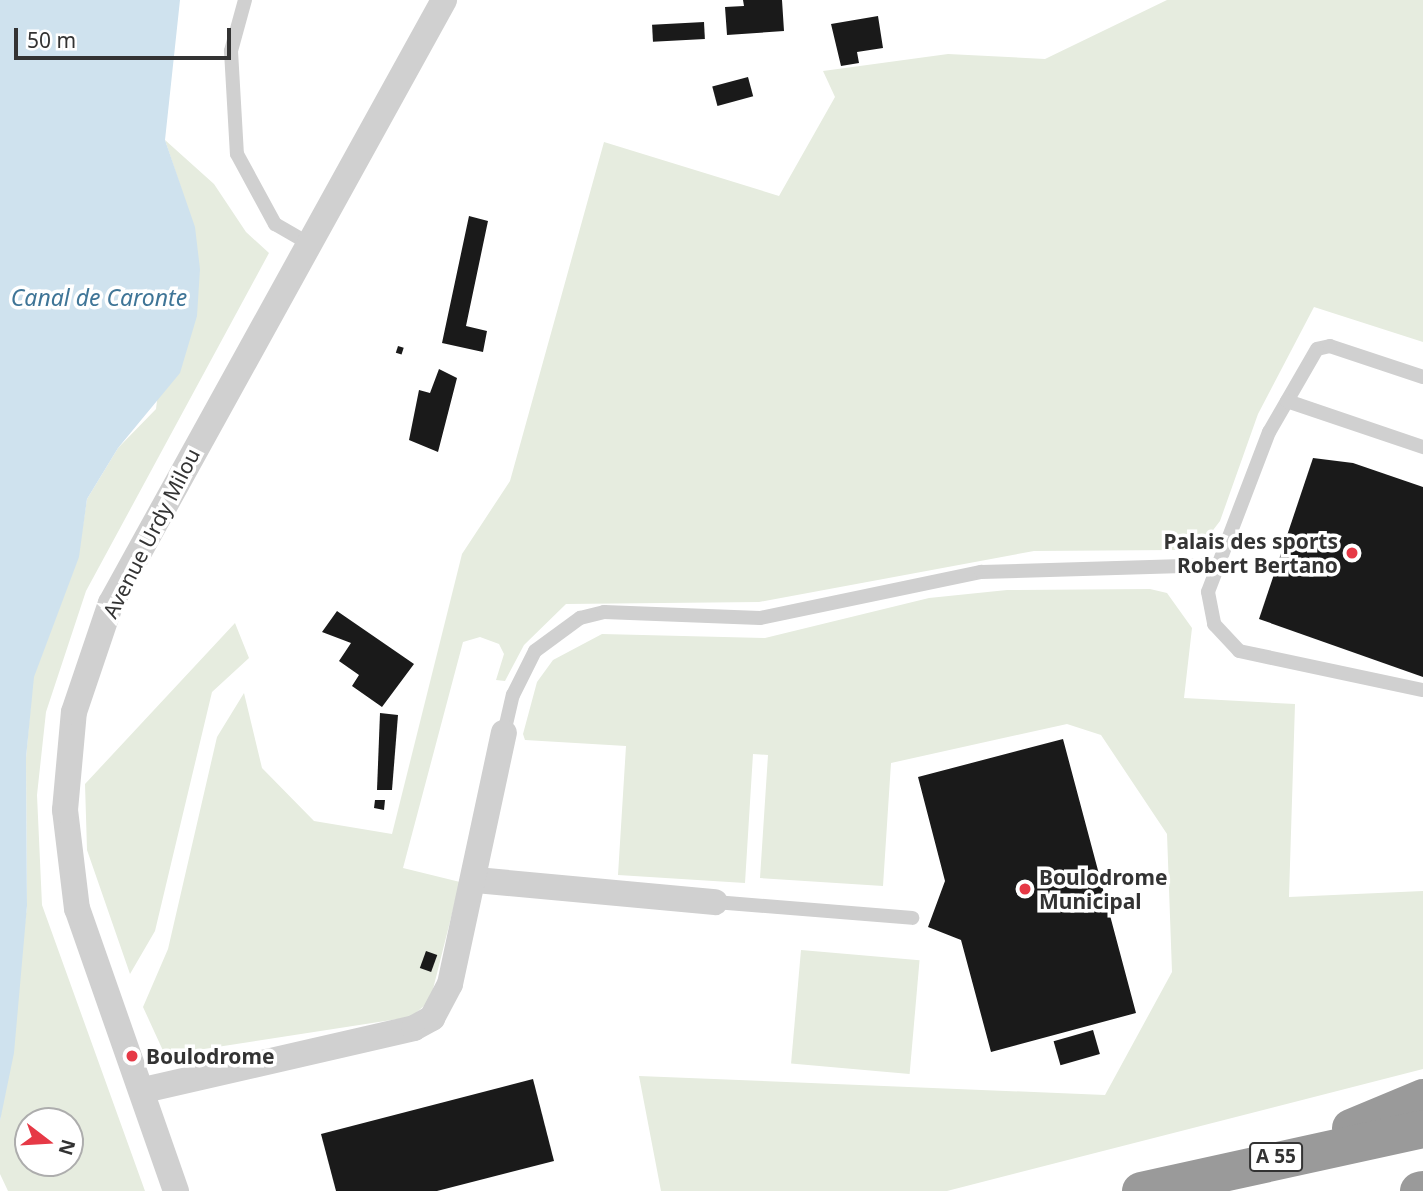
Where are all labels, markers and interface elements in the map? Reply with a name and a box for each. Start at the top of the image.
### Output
scale bar [18,14,234,58]
text: 50 m [27,26,76,54]
water label: Canal de Caronte [11,283,187,311]
street label: Avenue Urdy Milou [97,444,205,622]
place label: Palais des sports Robert Bertano [1163,528,1338,578]
marker: Palais des sports Robert Bertano [1344,545,1360,561]
place label: Boulodrome Municipal [1039,864,1167,914]
marker: Boulodrome Municipal [1017,881,1033,897]
place label: Boulodrome [146,1043,274,1069]
marker: Boulodrome [124,1048,140,1064]
north arrow [14,1107,84,1177]
text: N [52,1136,82,1159]
road number: A 55 [1248,1142,1304,1172]

